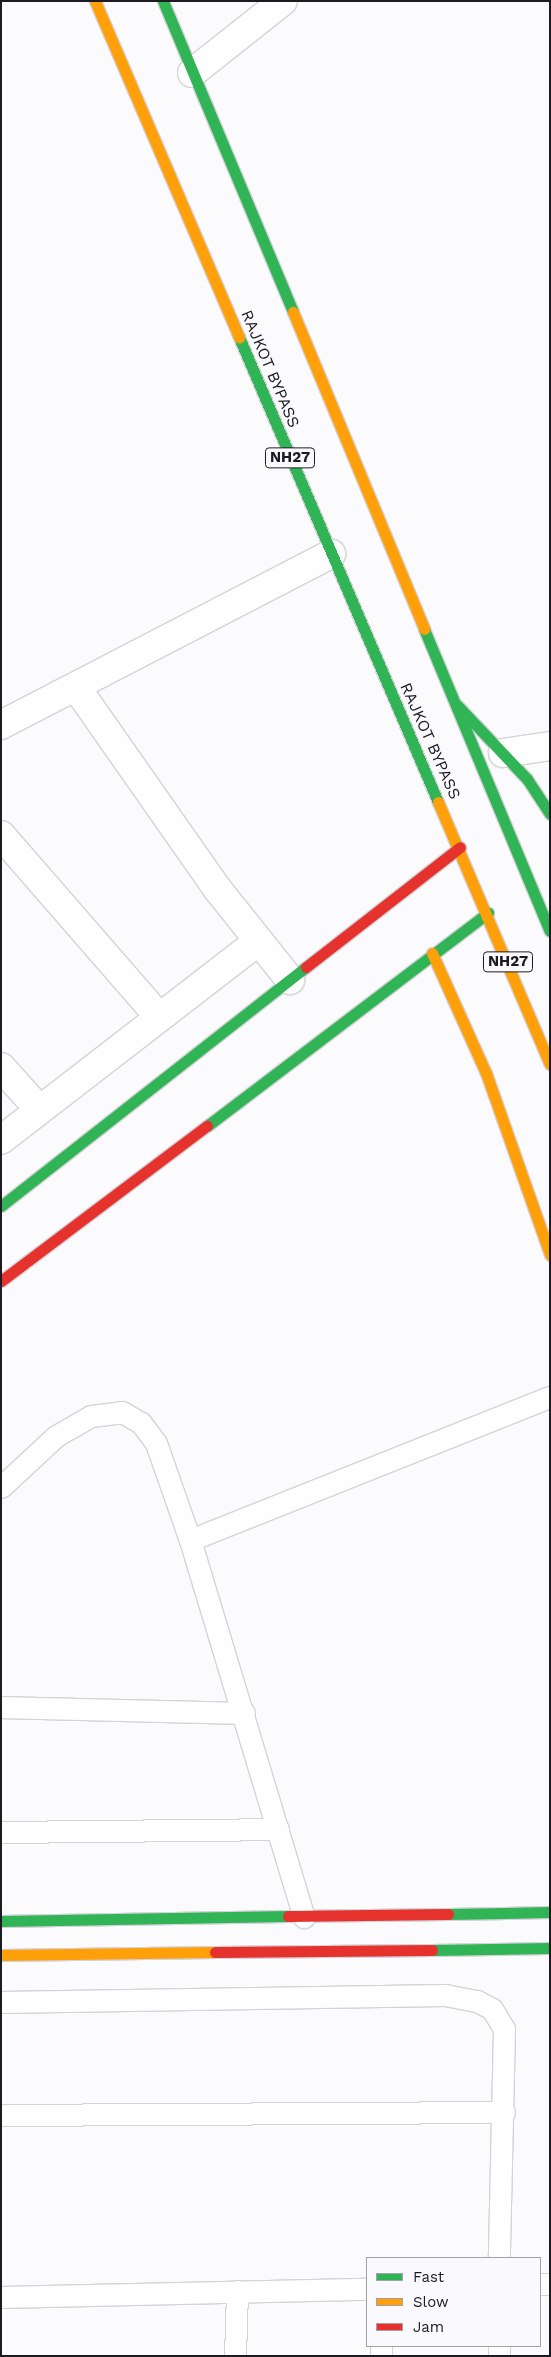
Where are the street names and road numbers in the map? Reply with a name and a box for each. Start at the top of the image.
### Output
street label: RAJKOT BYPASS [237,307,303,431]
road number: NH27 [264,446,316,470]
street label: RAJKOT BYPASS [396,680,464,802]
road number: NH27 [482,950,534,974]

